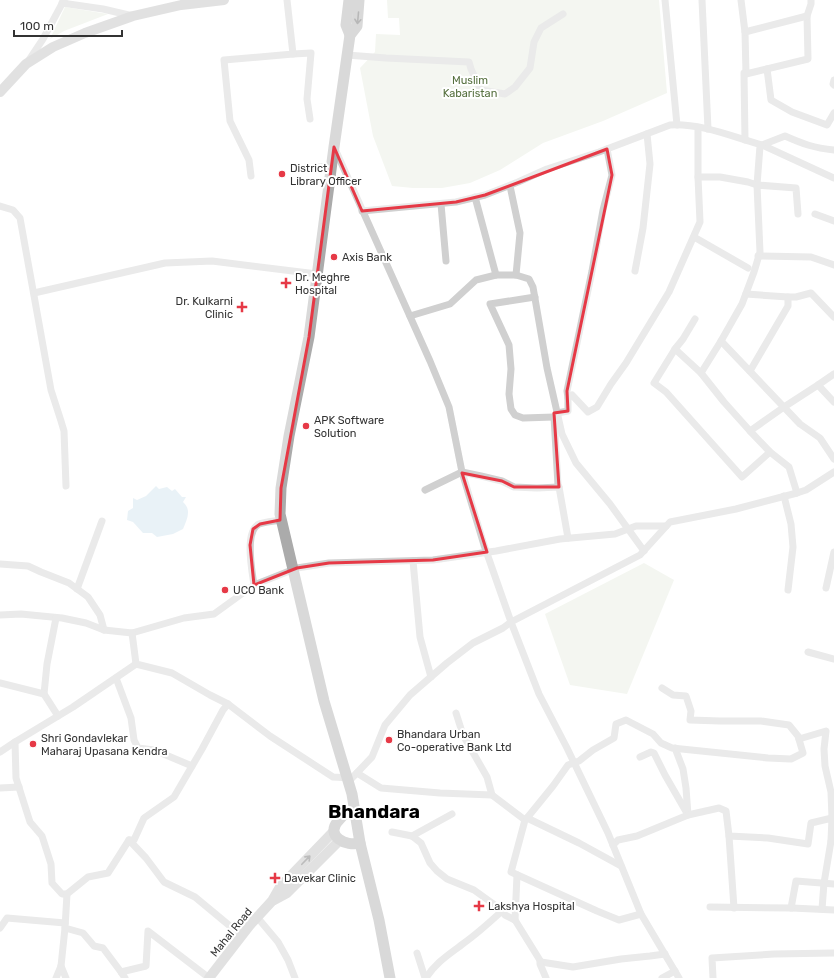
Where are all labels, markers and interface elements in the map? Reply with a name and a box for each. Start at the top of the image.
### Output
scale bar [14,12,122,38]
one-way arrow [354,12,361,25]
text: 100 m [20,19,54,33]
park label: Muslim Kabaristan [443,74,497,100]
place label: District Library Officer [290,162,362,188]
marker: District Library Officer [277,169,287,179]
place label: Axis Bank [342,251,392,264]
marker: Axis Bank [329,252,339,262]
place label: Dr. Meghre Hospital [295,271,350,297]
marker: Dr. Meghre Hospital [280,277,292,289]
place label: Dr. Kulkarni Clinic [176,295,233,321]
marker: Dr. Kulkarni Clinic [236,301,248,313]
place label: APK Software Solution [314,414,384,440]
marker: APK Software Solution [301,421,311,431]
place label: UCO Bank [233,584,284,597]
marker: UCO Bank [220,585,230,595]
place label: Bhandara Urban Co-operative Bank Ltd [397,728,512,754]
place label: Shri Gondavlekar Maharaj Upasana Kendra [41,732,168,758]
marker: Bhandara Urban Co-operative Bank Ltd [384,735,394,745]
marker: Shri Gondavlekar Maharaj Upasana Kendra [28,739,38,749]
district label: Bhandara [328,800,420,823]
one-way arrow [301,855,310,866]
marker: Davekar Clinic [269,872,281,884]
place label: Davekar Clinic [284,872,356,885]
marker: Lakshya Hospital [473,900,485,912]
place label: Lakshya Hospital [488,900,575,913]
street label: Mahal Road [208,905,255,959]

